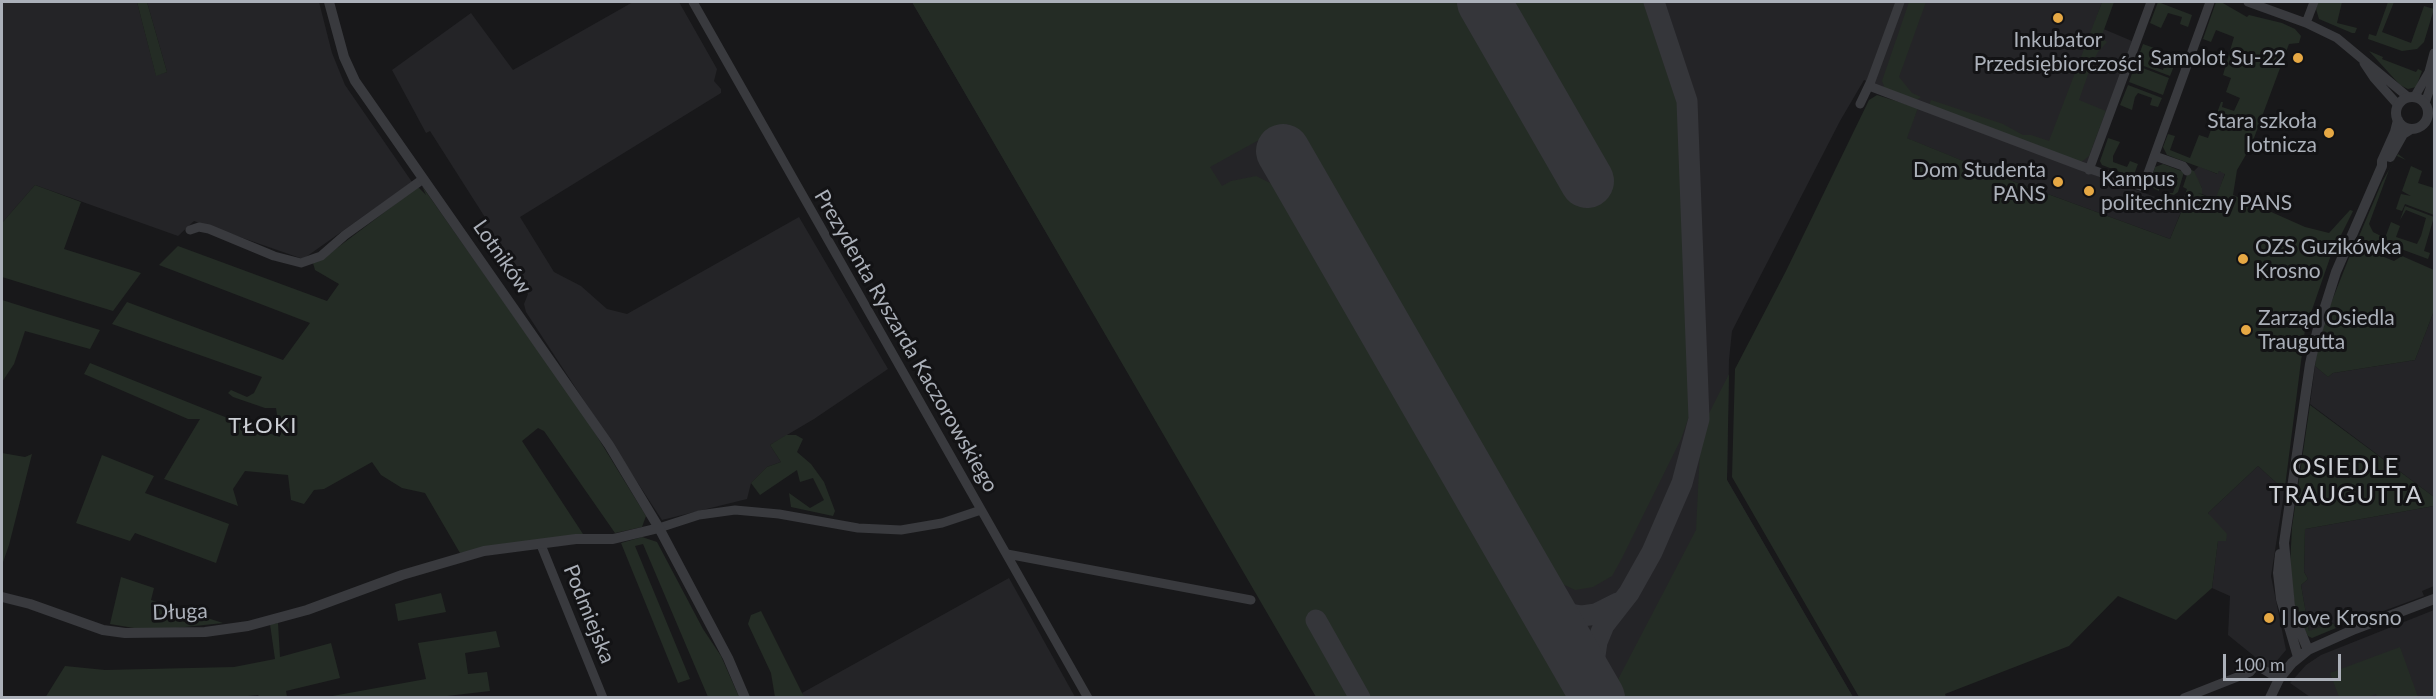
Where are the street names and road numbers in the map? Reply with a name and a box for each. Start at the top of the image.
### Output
street label: Prezydenta Ryszarda Kaczorowskiego [809,185,1003,497]
street label: Lotników [467,215,537,299]
street label: Podmiejska [558,561,620,667]
street label: Długa [152,598,208,626]

